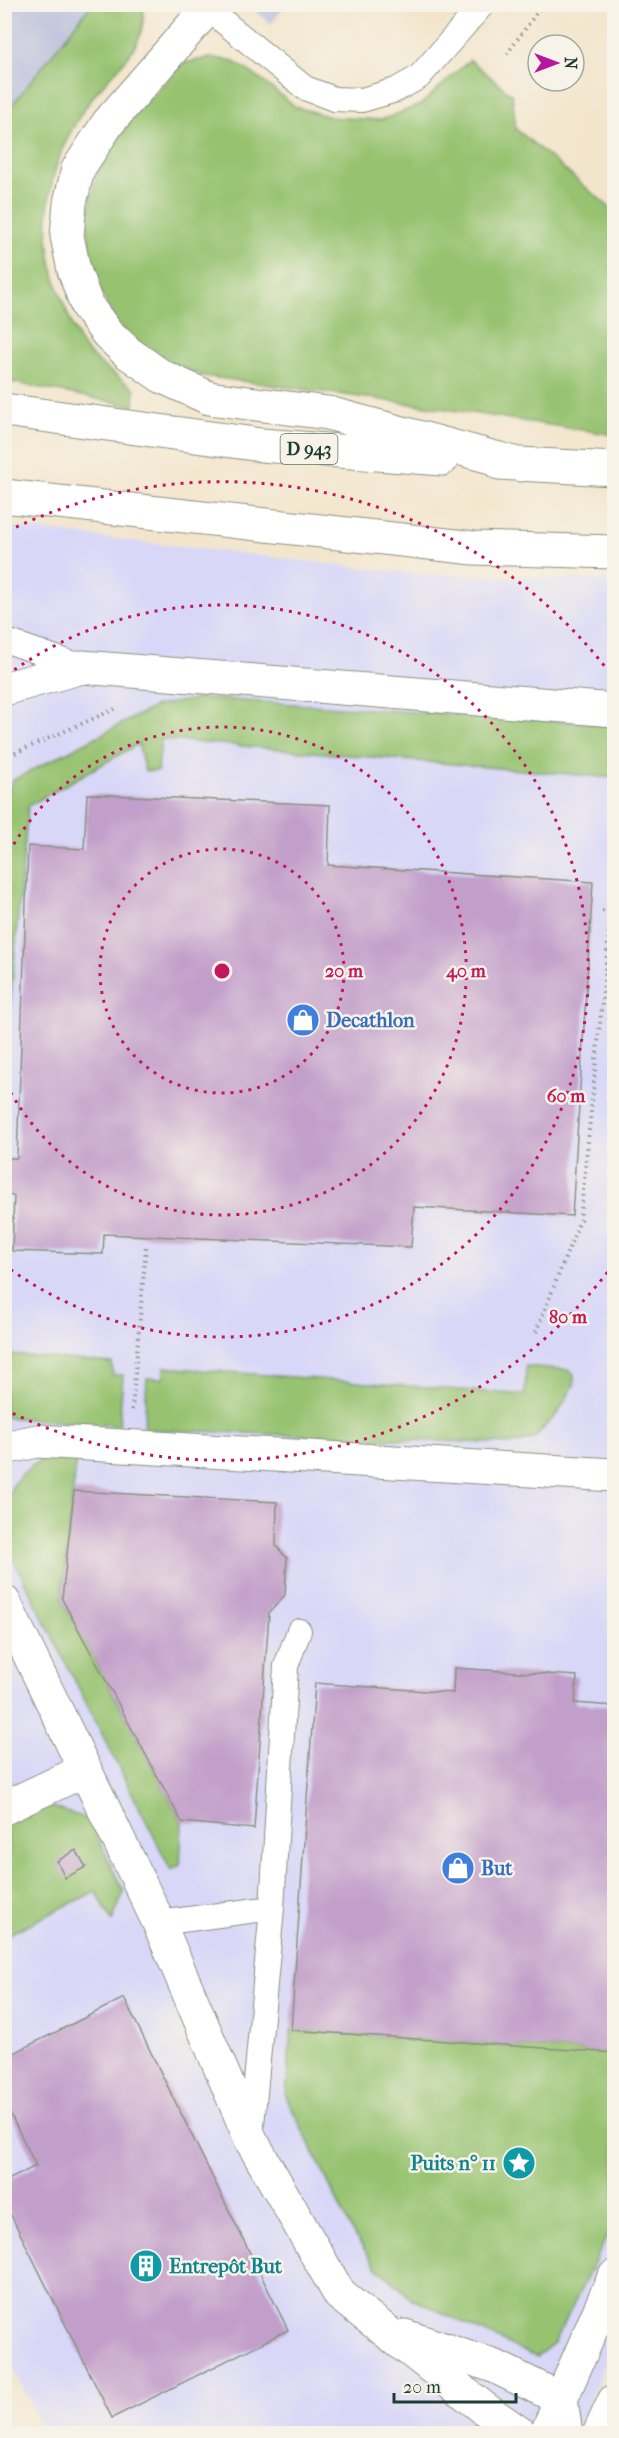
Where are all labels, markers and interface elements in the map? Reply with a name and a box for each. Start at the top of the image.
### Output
north arrow [526,33,586,93]
text: N [561,57,580,70]
road number: D 943 [280,434,338,464]
centre of rings [212,961,232,981]
text: 20 m [325,961,364,982]
text: 40 m [445,961,487,982]
shop icon: Decathlon [285,1002,321,1038]
place label: Decathlon [326,1009,415,1032]
text: 60 m [547,1086,586,1107]
text: 80 m [549,1307,588,1328]
shop icon: But [440,1850,476,1886]
place label: But [481,1857,513,1880]
place icon: Puits n° 11 [501,2145,537,2181]
place label: Puits n° 11 [411,2152,496,2175]
building icon: Entrepôt But [128,2248,164,2284]
place label: Entrepôt But [169,2255,283,2278]
scale bar [394,2366,516,2404]
text: 20 m [403,2377,441,2398]

